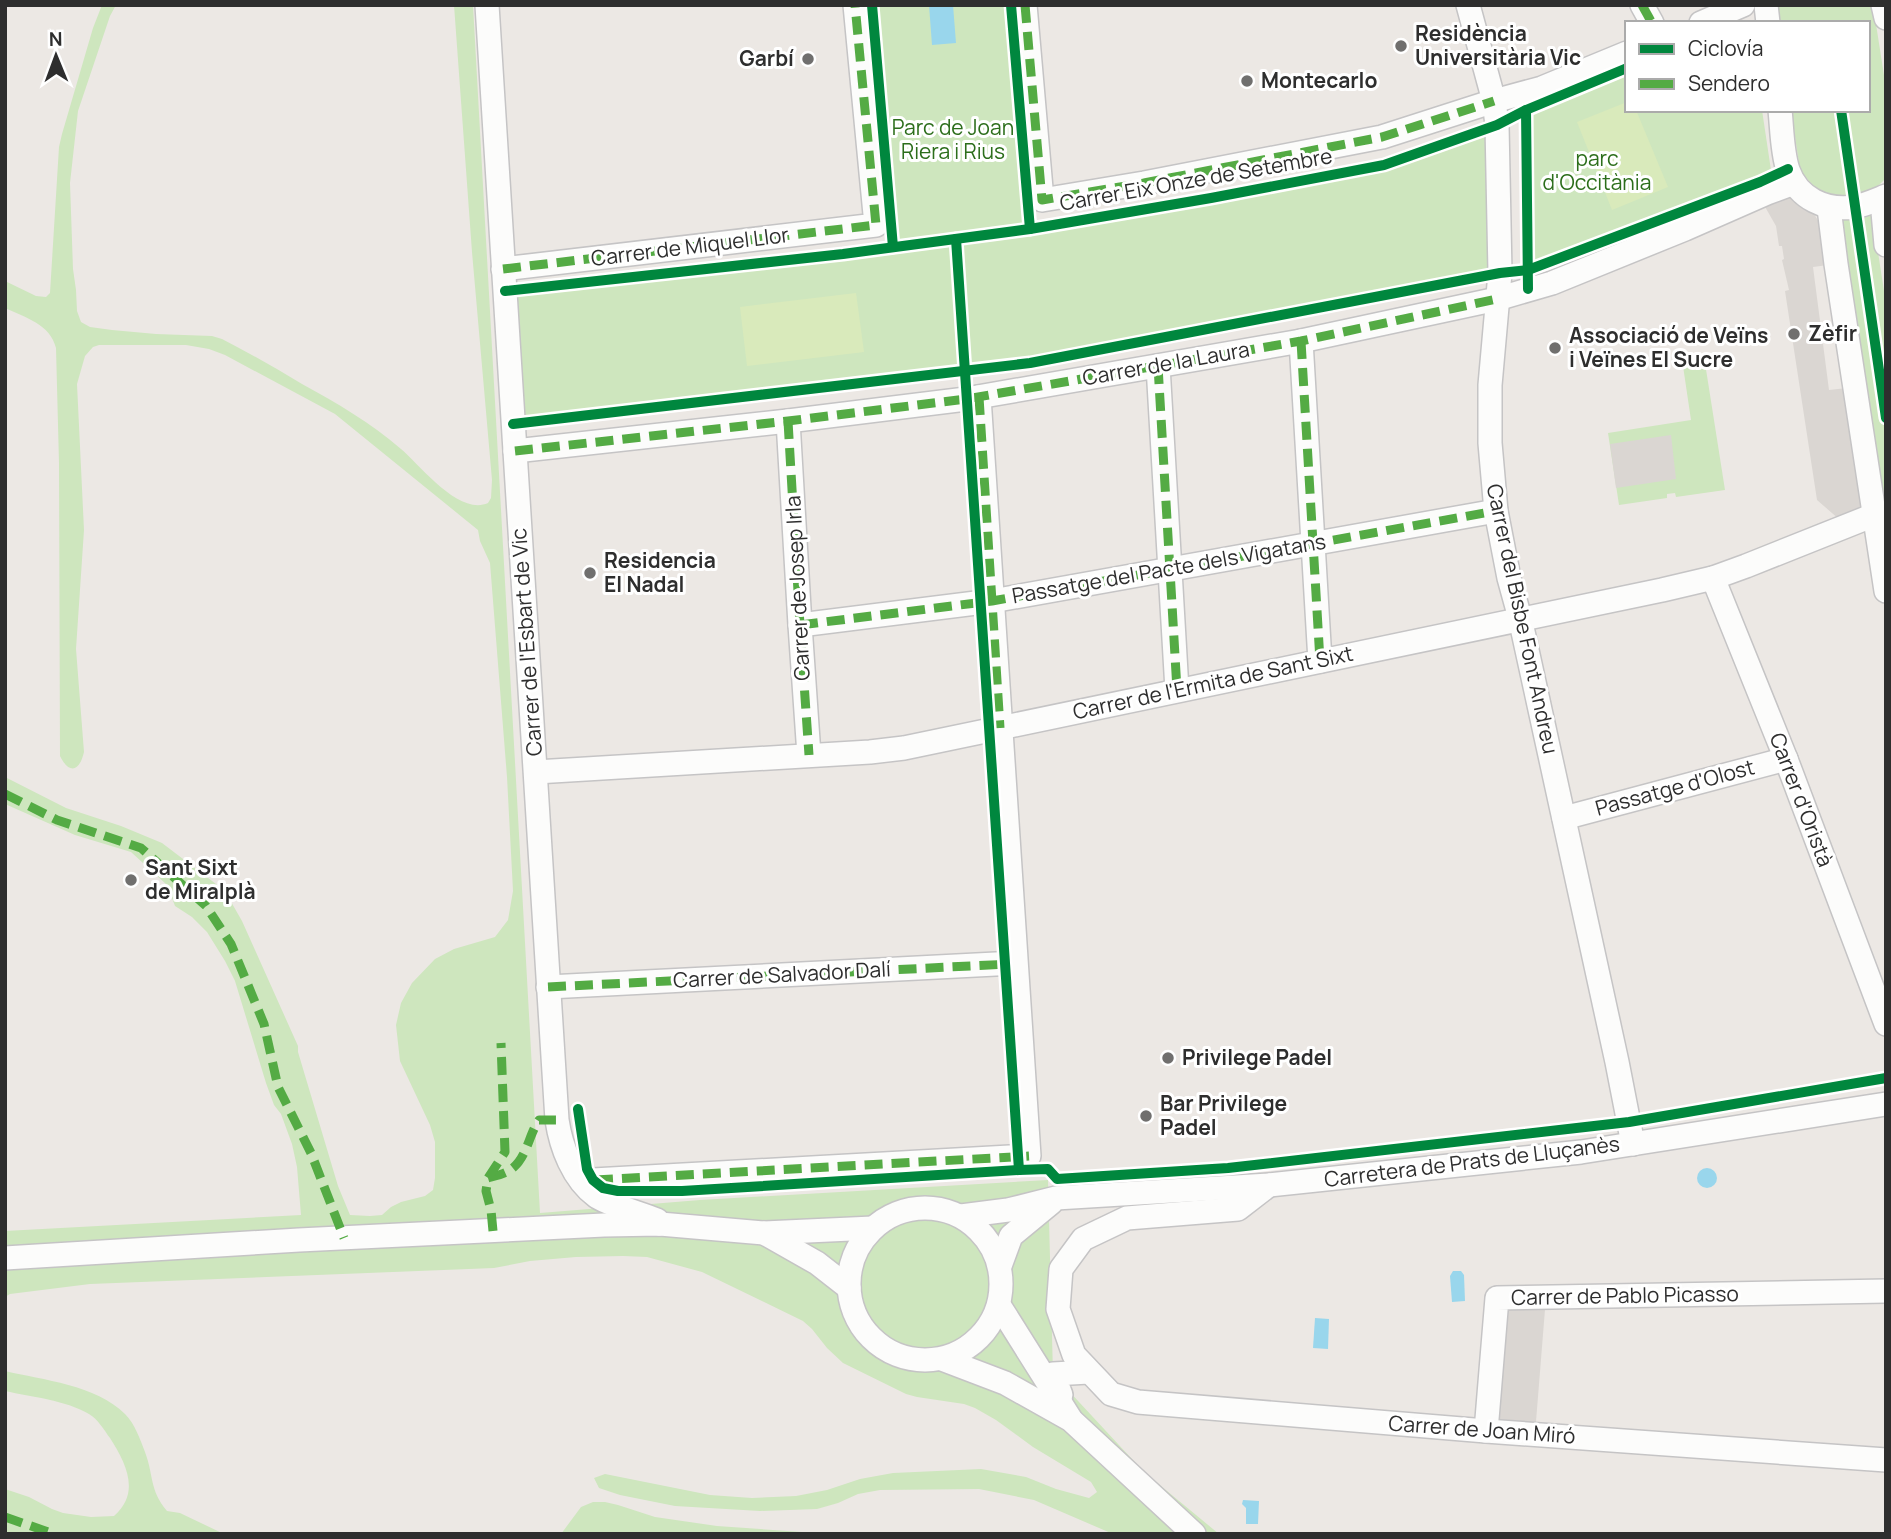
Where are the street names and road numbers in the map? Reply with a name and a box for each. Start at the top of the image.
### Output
street label: Carrer Eix Onze de Setembre [1057,141,1334,217]
street label: Carrer de Miquel Llor [589,220,791,272]
street label: Carrer de la Laura [1080,335,1251,391]
street label: Carrer del Bisbe Font Andreu [1481,481,1565,756]
street label: Carrer de Josep Irla [778,495,816,681]
street label: Carrer de l'Esbart de Vic [504,527,548,757]
street label: Passatge del Pacte dels Vigatans [1010,527,1328,609]
street label: Carrer de l'Ermita de Sant Sixt [1070,639,1355,725]
street label: Carrer d'Oristà [1764,729,1840,871]
street label: Passatge d'Olost [1592,752,1757,822]
street label: Carrer de Salvador Dalí [672,954,892,994]
street label: Carretera de Prats de Lluçanès [1323,1129,1621,1193]
street label: Carrer de Pablo Picasso [1511,1279,1739,1311]
street label: Carrer de Joan Miró [1388,1408,1577,1450]

